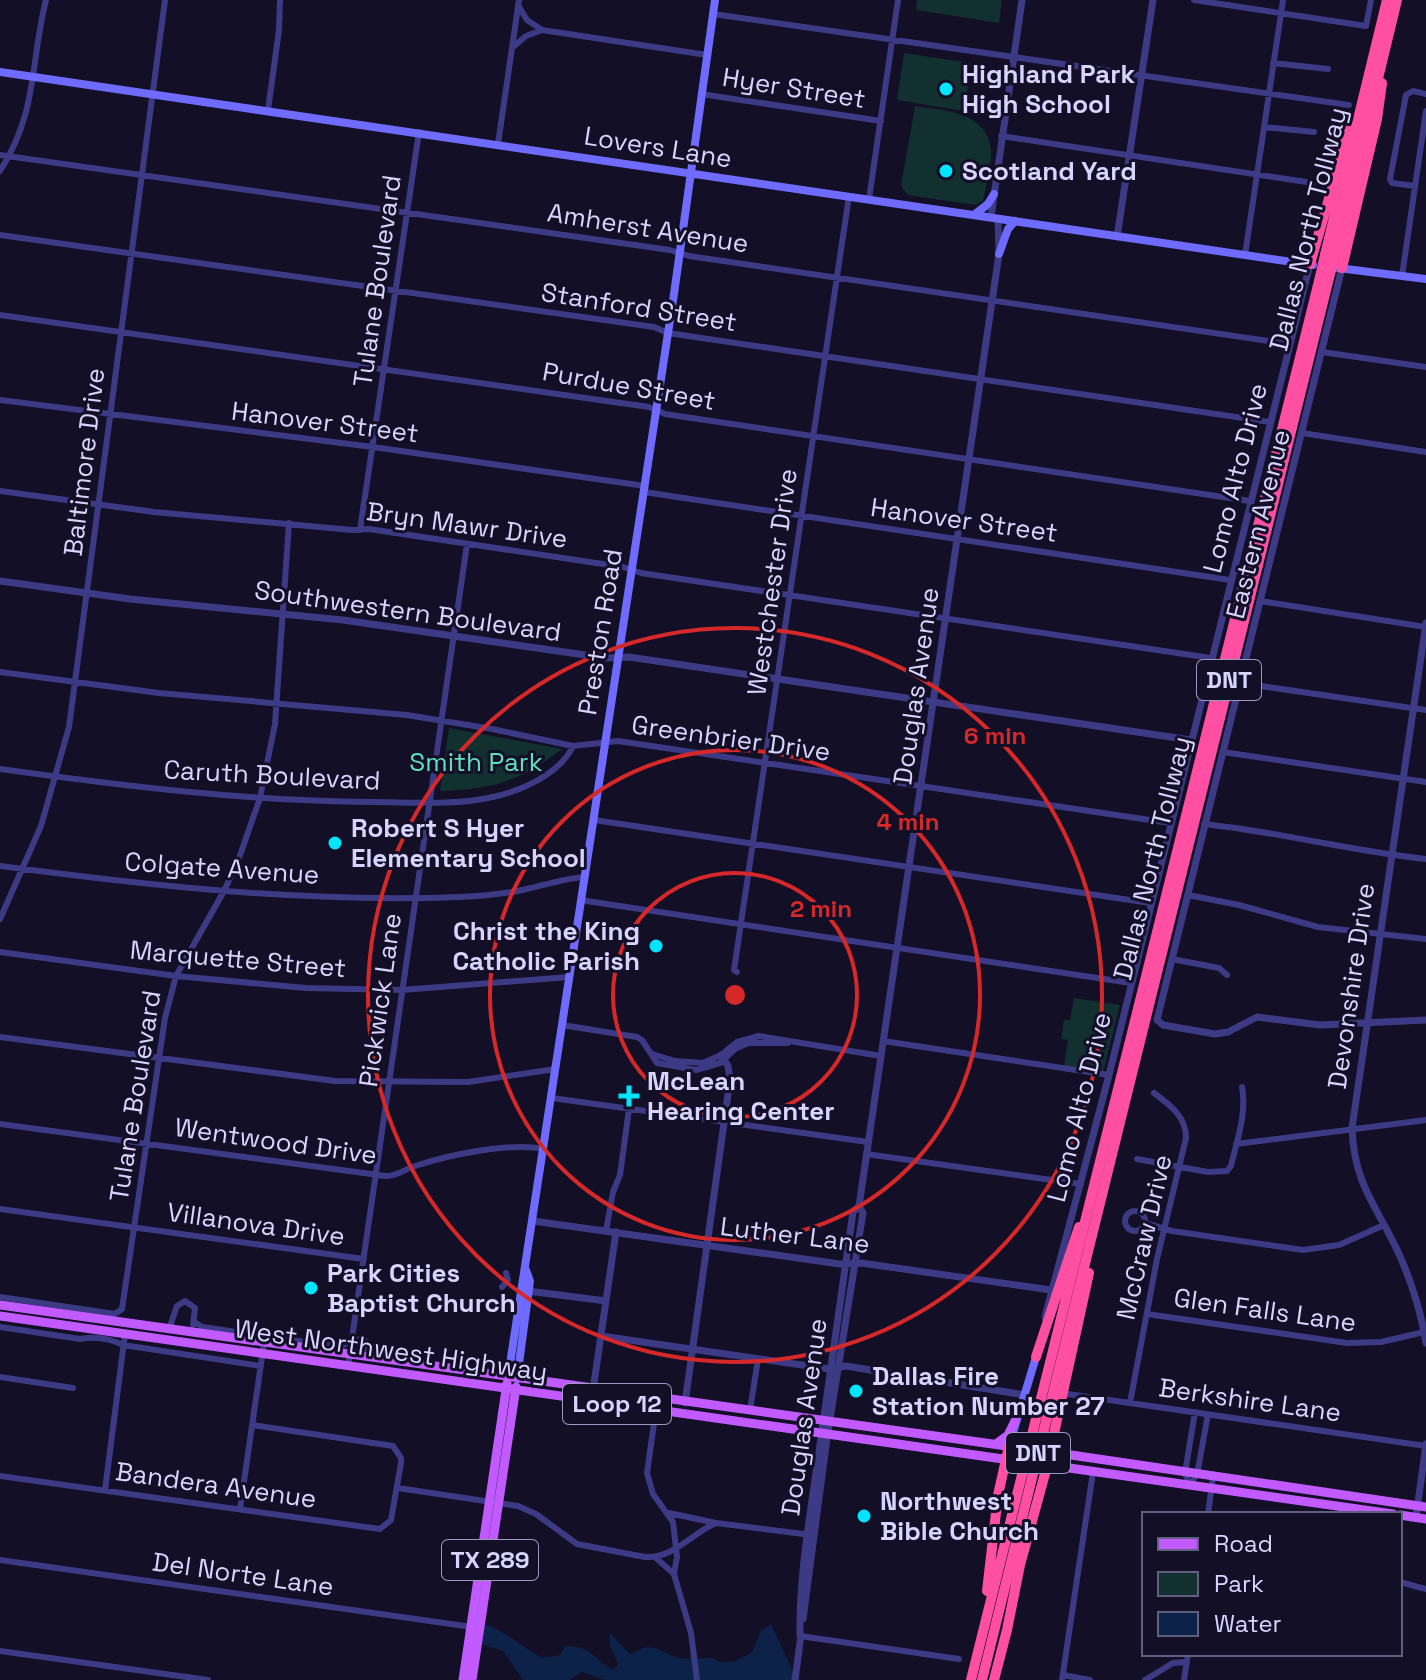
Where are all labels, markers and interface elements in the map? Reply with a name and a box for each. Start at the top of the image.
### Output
place label: Highland Park High School [962,57,1135,121]
street label: Hyer Street [720,60,868,116]
marker: Highland Park High School [937,80,955,98]
street label: Dallas North Tollway [1261,104,1355,354]
street label: Lovers Lane [582,119,734,175]
place label: Scotland Yard [962,154,1137,188]
marker: Scotland Yard [937,162,955,180]
street label: Tulane Boulevard [345,173,409,389]
street label: Amherst Avenue [545,195,751,261]
street label: Stanford Street [539,275,739,339]
street label: Purdue Street [540,354,718,418]
street label: Baltimore Drive [56,366,112,558]
street label: Lomo Alto Drive [1195,380,1275,576]
street label: Hanover Street [229,394,421,450]
street label: Eastern Avenue [1218,426,1298,622]
street label: Westchester Drive [739,466,805,698]
street label: Hanover Street [868,490,1060,550]
street label: Bryn Mawr Drive [364,494,570,556]
street label: Preston Road [570,546,630,718]
street label: Southwestern Boulevard [252,573,564,649]
street label: Douglas Avenue [885,585,947,787]
road number: DNT [1197,660,1261,700]
street label: Greenbrier Drive [629,707,833,769]
text: 6 min [964,720,1026,751]
street label: Dallas North Tollway [1105,733,1199,983]
park label: Smith Park [409,745,543,779]
street label: Caruth Boulevard [163,752,381,798]
text: 4 min [876,806,940,837]
place label: Robert S Hyer Elementary School [351,811,586,875]
marker: Robert S Hyer Elementary School [326,834,344,852]
street label: Colgate Avenue [124,844,320,892]
street label: Devonshire Drive [1320,881,1382,1091]
text: 2 min [790,893,852,924]
street label: Pickwick Lane [351,911,409,1089]
place label: Christ the King Catholic Parish [452,914,640,978]
street label: Marquette Street [129,933,347,985]
marker: Christ the King Catholic Parish [647,937,665,955]
centre of rings [721,981,749,1009]
street label: Tulane Boulevard [102,988,168,1204]
street label: Lomo Alto Drive [1039,1009,1119,1205]
place label: McLean Hearing Center [647,1064,835,1128]
marker: McLean Hearing Center [618,1085,640,1107]
street label: Wentwood Drive [173,1110,379,1172]
street label: McCraw Drive [1108,1151,1180,1323]
street label: Villanova Drive [165,1195,347,1253]
street label: Luther Lane [718,1209,872,1261]
place label: Park Cities Baptist Church [327,1256,516,1320]
marker: Park Cities Baptist Church [302,1279,320,1297]
street label: Glen Falls Lane [1172,1280,1358,1340]
street label: West Northwest Highway [232,1311,550,1389]
street label: Douglas Avenue [773,1316,835,1518]
place label: Dallas Fire Station Number 27 [872,1359,1105,1423]
street label: Berkshire Lane [1157,1370,1343,1430]
marker: Dallas Fire Station Number 27 [847,1382,865,1400]
road number: Loop 12 [563,1384,671,1424]
road number: DNT [1006,1433,1070,1473]
street label: Bandera Avenue [113,1454,319,1516]
place label: Northwest Bible Church [880,1484,1039,1548]
marker: Northwest Bible Church [855,1507,873,1525]
legend [1142,1512,1402,1656]
text: Road [1214,1528,1273,1559]
road number: TX 289 [442,1540,538,1580]
street label: Del Norte Lane [150,1544,336,1604]
text: Park [1214,1568,1264,1599]
text: Water [1214,1608,1282,1639]

